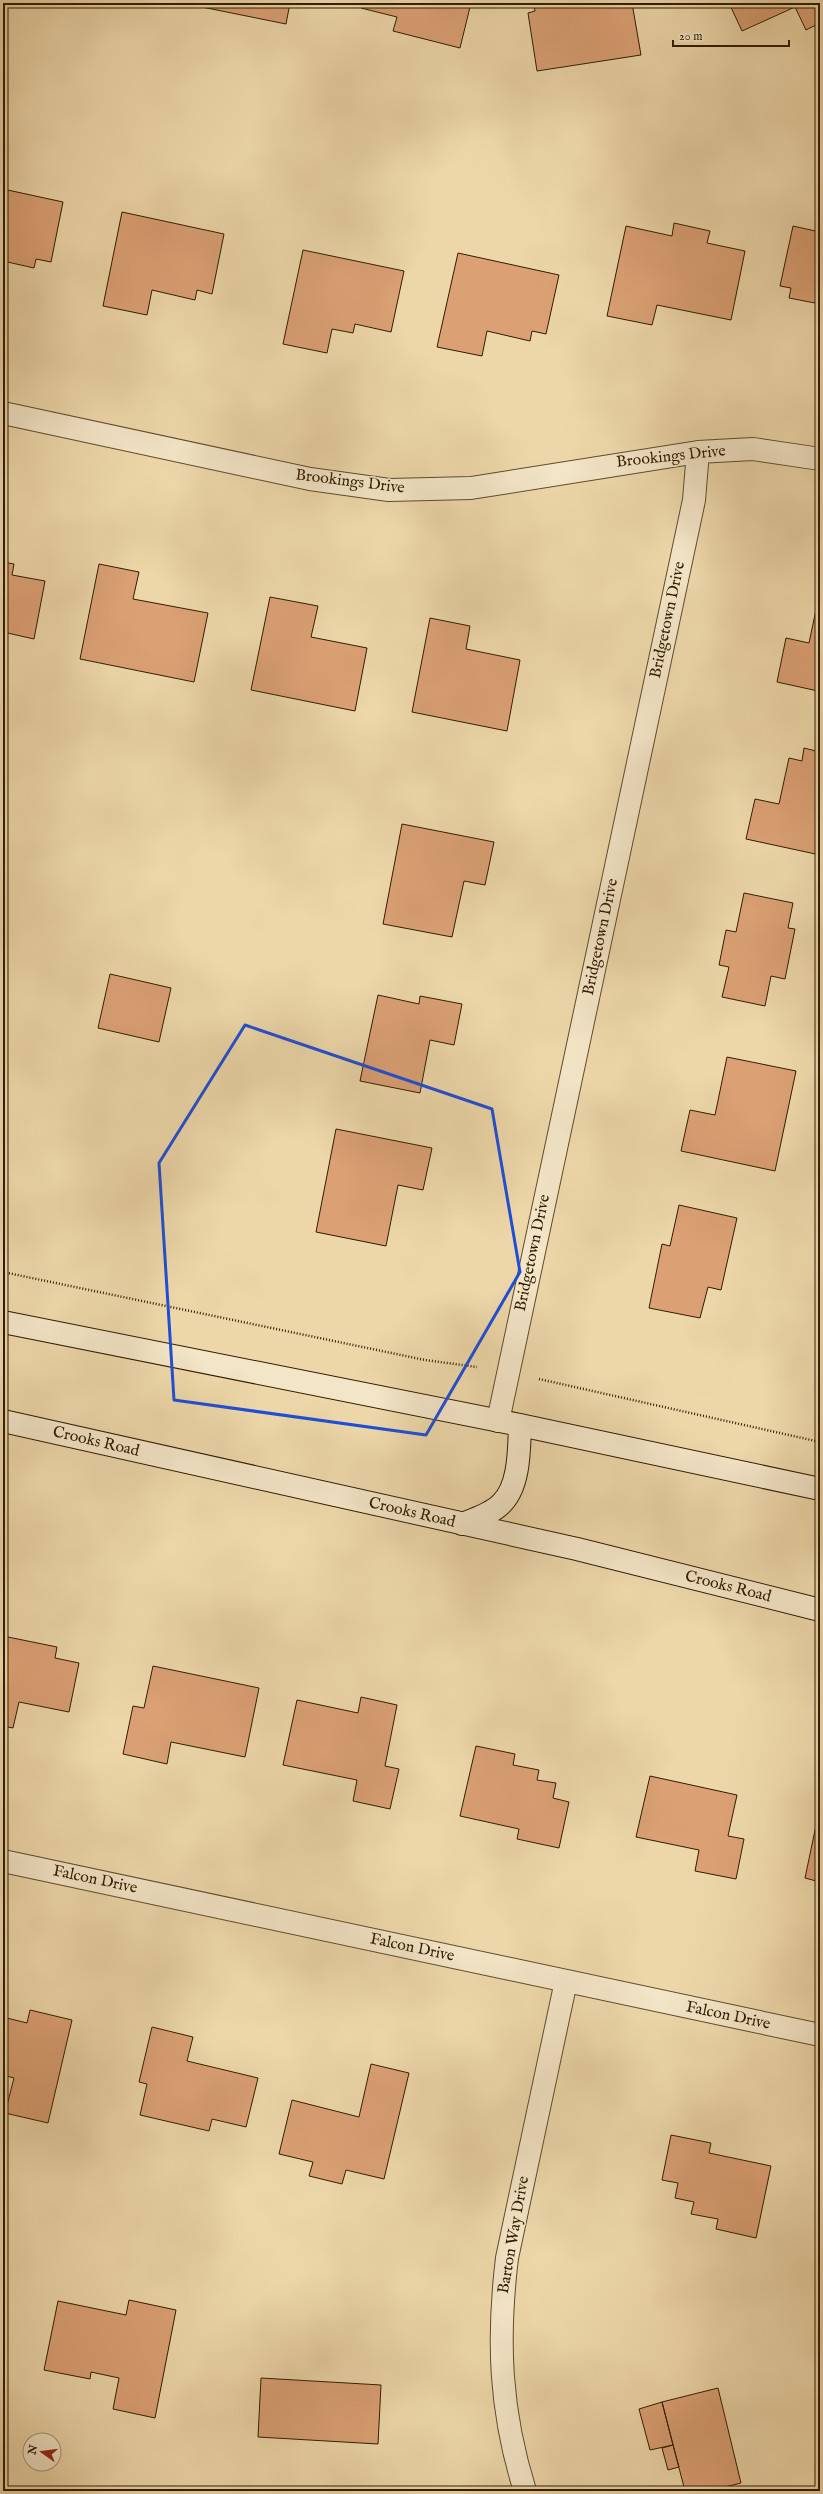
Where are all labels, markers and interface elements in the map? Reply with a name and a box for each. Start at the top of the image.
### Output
scale bar [673,22,789,48]
text: 20 m [679,29,702,44]
street label: Brookings Drive [615,441,727,473]
street label: Brookings Drive [294,465,406,499]
street label: Bridgetown Drive [646,560,690,680]
street label: Bridgetown Drive [579,877,623,997]
street label: Bridgetown Drive [511,1193,555,1313]
street label: Crooks Road [51,1422,142,1462]
street label: Crooks Road [367,1493,458,1533]
street label: Crooks Road [683,1567,774,1607]
street label: Falcon Drive [51,1861,139,1899]
street label: Falcon Drive [368,1929,456,1967]
street label: Falcon Drive [684,1997,772,2035]
street label: Barton Way Drive [494,2175,534,2295]
north arrow [22,2432,62,2472]
text: N [25,2443,41,2457]

